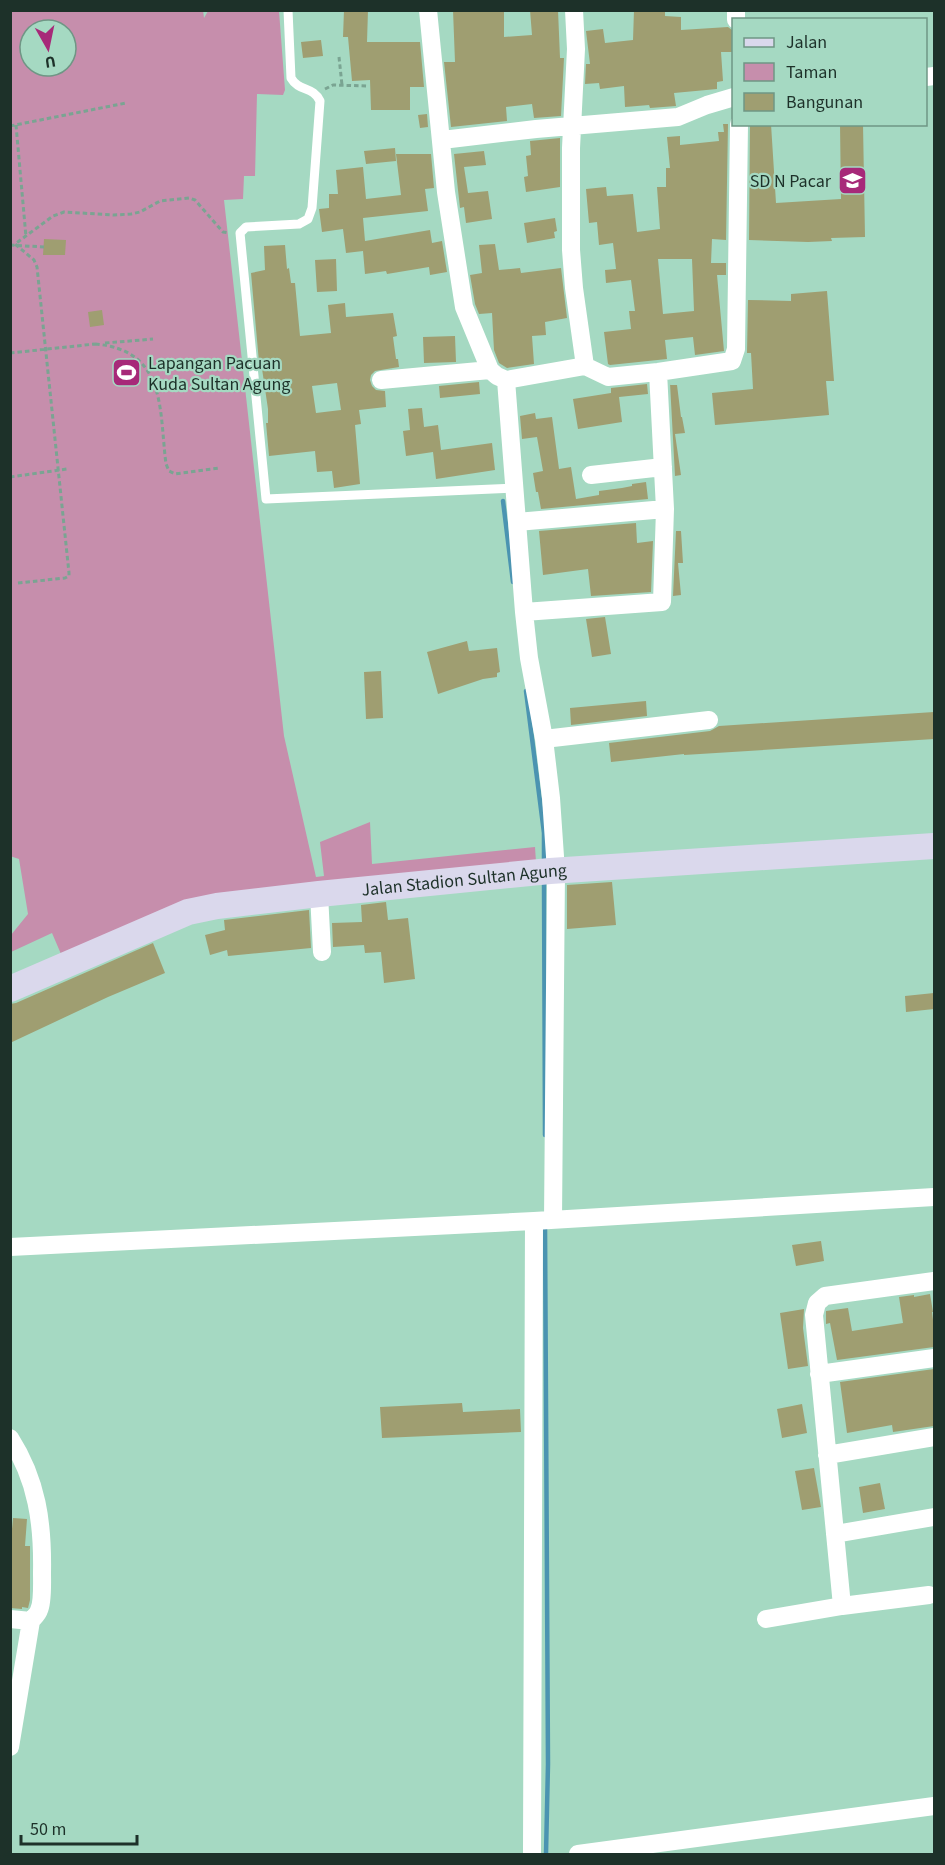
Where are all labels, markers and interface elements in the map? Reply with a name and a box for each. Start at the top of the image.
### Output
north arrow [18,18,78,78]
legend [732,18,927,126]
text: Jalan [786,30,827,55]
text: U [43,50,57,74]
text: Taman [786,60,837,85]
text: Bangunan [786,90,863,115]
school or university icon: SD N Pacar [836,165,868,197]
place label: SD N Pacar [750,169,832,194]
place label: Lapangan Pacuan Kuda Sultan Agung [148,351,290,397]
sports icon: Lapangan Pacuan Kuda Sultan Agung [111,357,143,389]
street label: Jalan Stadion Sultan Agung [360,858,568,903]
scale bar [21,1808,136,1846]
text: 50 m [30,1817,66,1842]

